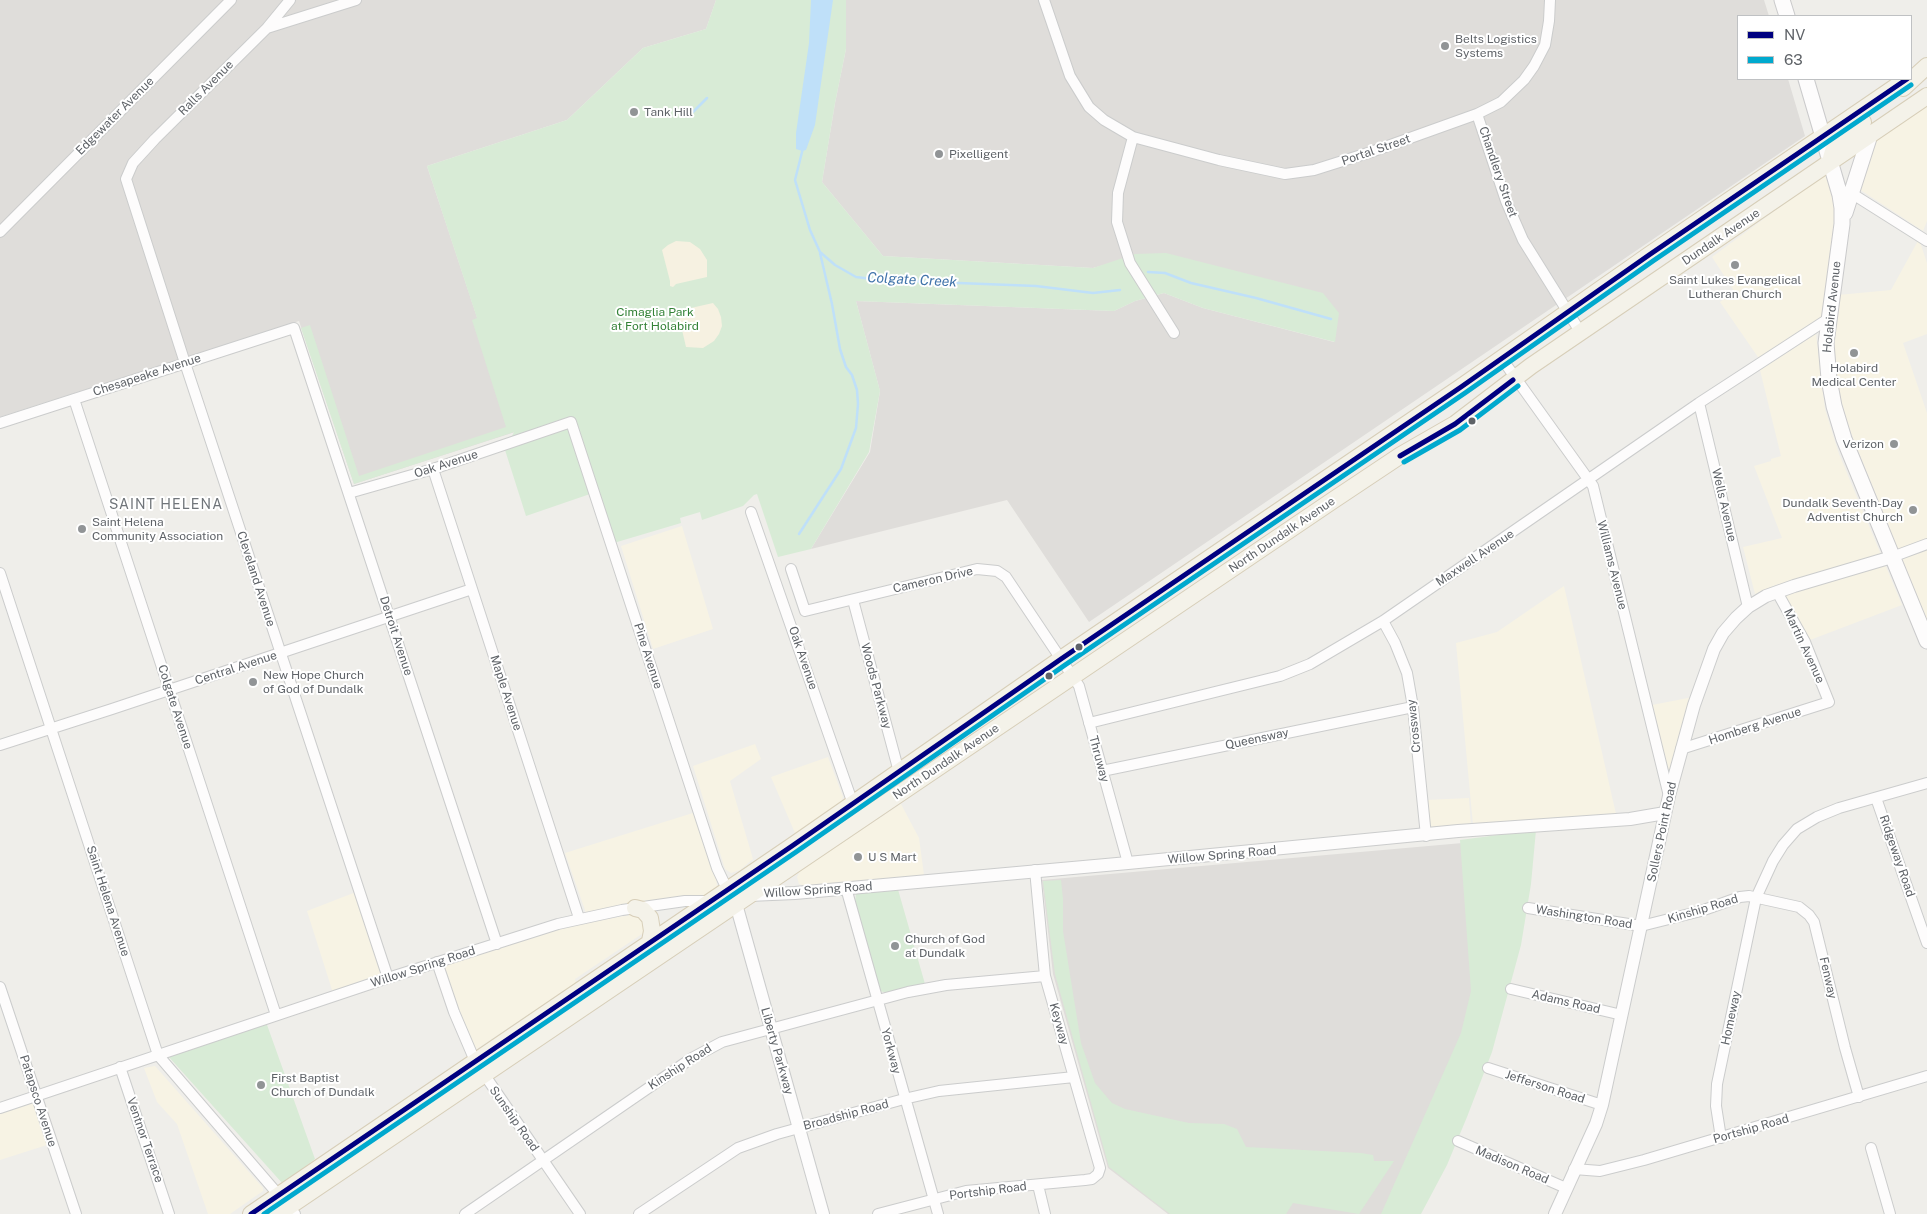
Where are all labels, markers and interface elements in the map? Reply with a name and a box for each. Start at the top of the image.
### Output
legend [1737,15,1912,80]
text: NV [1784,26,1805,43]
place label: Belts Logistics Systems [1455,32,1537,60]
marker: Belts Logistics Systems [1439,40,1451,52]
text: 63 [1784,51,1803,68]
street label: Ralls Avenue [176,58,236,118]
street label: Edgewater Avenue [73,74,157,158]
place label: Tank Hill [644,105,693,119]
marker: Tank Hill [628,106,640,118]
street label: Chandlery Street [1476,125,1520,219]
street label: Portal Street [1340,132,1412,168]
place label: Pixelligent [949,147,1008,161]
marker: Pixelligent [933,148,945,160]
street label: Dundalk Avenue [1679,206,1763,268]
marker: Saint Lukes Evangelical Lutheran Church [1729,259,1741,271]
street label: Holabird Avenue [1820,260,1844,354]
water label: Colgate Creek [867,269,957,291]
place label: Saint Lukes Evangelical Lutheran Church [1669,273,1801,301]
park label: Cimaglia Park at Fort Holabird [611,305,699,333]
marker: Holabird Medical Center [1848,347,1860,359]
street label: Chesapeake Avenue [91,351,203,399]
place label: Holabird Medical Center [1812,361,1896,389]
unlabelled marker [1467,416,1477,426]
place label: Verizon [1843,437,1884,451]
marker: Verizon [1888,438,1900,450]
street label: Oak Avenue [412,447,480,481]
street label: Wells Avenue [1709,467,1739,543]
street label: North Dundalk Avenue [1226,494,1338,576]
place label: Dundalk Seventh-Day Adventist Church [1782,496,1903,524]
district label: SAINT HELENA [107,497,225,513]
marker: Dundalk Seventh-Day Adventist Church [1907,504,1919,516]
place label: Saint Helena Community Association [92,515,223,543]
street label: Williams Avenue [1594,519,1630,611]
marker: Saint Helena Community Association [76,523,88,535]
street label: Maxwell Avenue [1433,527,1517,589]
street label: Cleveland Avenue [234,529,278,629]
street label: Cameron Drive [891,564,975,596]
street label: Detroit Avenue [376,594,416,678]
street label: Martin Avenue [1780,606,1828,686]
street label: Pine Avenue [631,621,665,691]
street label: Oak Avenue [785,624,821,692]
street label: Woods Parkway [858,641,894,731]
unlabelled marker [1074,642,1084,652]
street label: Central Avenue [193,648,279,688]
street label: Maple Avenue [487,653,525,733]
street label: Colgate Avenue [155,663,195,751]
place label: New Hope Church of God of Dundalk [263,668,364,696]
unlabelled marker [1044,671,1054,681]
marker: New Hope Church of God of Dundalk [247,676,259,688]
street label: Crossway [1404,699,1424,753]
street label: Homberg Avenue [1707,704,1803,748]
street label: North Dundalk Avenue [890,721,1002,803]
street label: Queensway [1224,725,1290,753]
street label: Thruway [1086,734,1112,784]
street label: Sollers Point Road [1644,781,1680,883]
street label: Ridgeway Road [1876,813,1918,899]
street label: Willow Spring Road [1167,843,1277,867]
street label: Saint Helena Avenue [83,844,133,958]
place label: U S Mart [868,850,917,864]
marker: U S Mart [852,851,864,863]
street label: Willow Spring Road [763,879,873,901]
street label: Kinship Road [1666,891,1740,927]
street label: Washington Road [1535,902,1633,932]
place label: Church of God at Dundalk [905,932,985,960]
marker: Church of God at Dundalk [889,940,901,952]
street label: Willow Spring Road [369,943,477,991]
street label: Fenway [1816,956,1840,1000]
street label: Adams Road [1530,987,1602,1017]
street label: Homeway [1718,990,1744,1046]
street label: Keyway [1046,1001,1072,1047]
street label: Liberty Parkway [758,1006,796,1096]
street label: Yorkway [878,1026,904,1076]
street label: Kinship Road [646,1041,714,1093]
street label: Patapsco Avenue [16,1053,60,1149]
street label: Jefferson Road [1503,1067,1587,1107]
place label: First Baptist Church of Dundalk [271,1071,375,1099]
marker: First Baptist Church of Dundalk [255,1079,267,1091]
street label: Sunship Road [486,1084,542,1154]
street label: Ventnor Terrace [124,1096,166,1184]
street label: Broadship Road [802,1097,890,1133]
street label: Portship Road [1712,1111,1790,1147]
street label: Madison Road [1473,1143,1551,1187]
street label: Portship Road [948,1179,1028,1203]

